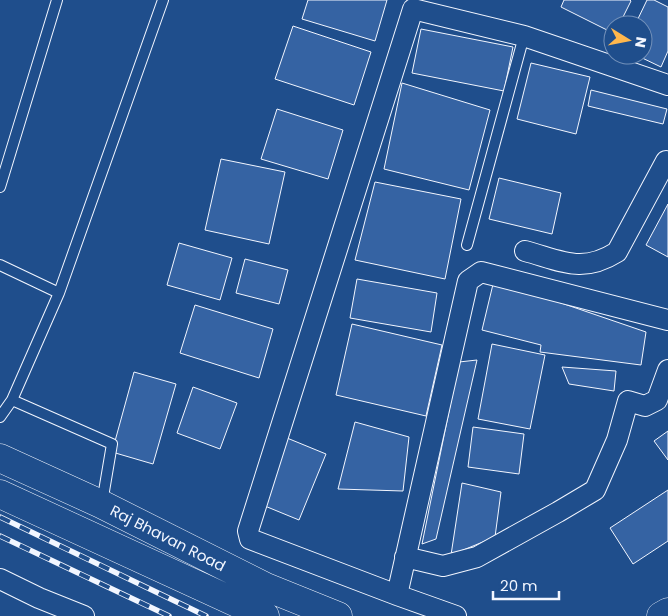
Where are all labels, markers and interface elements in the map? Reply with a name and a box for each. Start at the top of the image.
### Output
north arrow [603,15,653,65]
text: N [630,35,652,49]
street label: Raj Bhavan Road [107,500,229,576]
scale bar [493,568,559,600]
text: 20 m [500,575,538,596]

